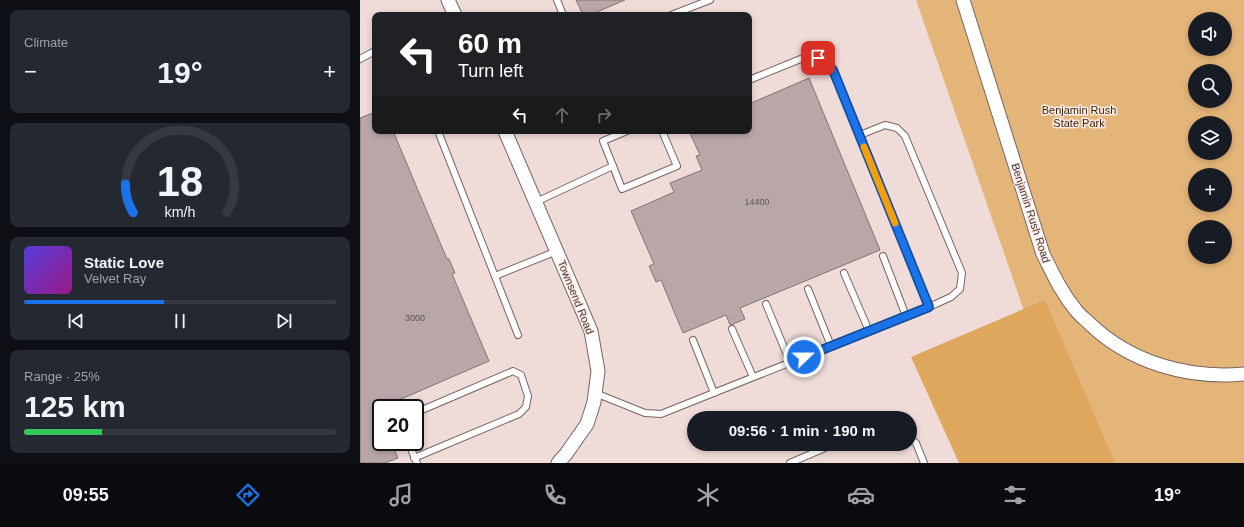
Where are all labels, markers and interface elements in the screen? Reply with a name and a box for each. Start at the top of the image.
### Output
map controls [1188,12,1232,264]
button: sound [1188,12,1232,56]
icon: left [392,28,444,80]
text: 60 m [458,28,522,59]
text: Climate [24,35,68,50]
pin [801,41,835,75]
icon: arrive [807,47,829,69]
text: 19° [157,56,203,89]
text: − [24,59,37,84]
text: + [323,59,336,84]
text: Turn left [458,61,523,81]
button: search [1188,64,1232,108]
icon: left [509,104,531,126]
icon: ahead [551,104,573,126]
icon: right [593,104,615,126]
park label: Benjamin Rush State Park [1042,104,1116,129]
button: layers [1188,116,1232,160]
text: 18 [157,158,203,205]
street label: Benjamin Rush Road [1009,162,1053,264]
button: + [1188,168,1232,212]
house number: 14400 [744,197,770,207]
text: km/h [165,204,196,220]
button: − [1188,220,1232,264]
text: Static Love [84,254,164,271]
street label: Townsend Road [556,258,596,336]
text: Velvet Ray [84,271,146,286]
icon: previous [65,310,87,332]
icon: pause [169,310,191,332]
icon: next [273,310,295,332]
house number: 3000 [405,313,425,323]
position arrow [783,336,825,378]
text: Range · 25% [24,369,100,384]
text: 125 km [24,390,126,423]
speed limit sign: 20 [372,399,424,451]
text: 09:56 · 1 min · 190 m [729,422,875,439]
icon: directions [234,481,262,509]
icon: music [387,481,415,509]
icon: phone [541,481,569,509]
icon: climate [694,481,722,509]
icon: car [847,481,875,509]
icon: filters [1001,481,1029,509]
text: 09:55 [63,485,109,505]
text: 19° [1154,485,1181,505]

